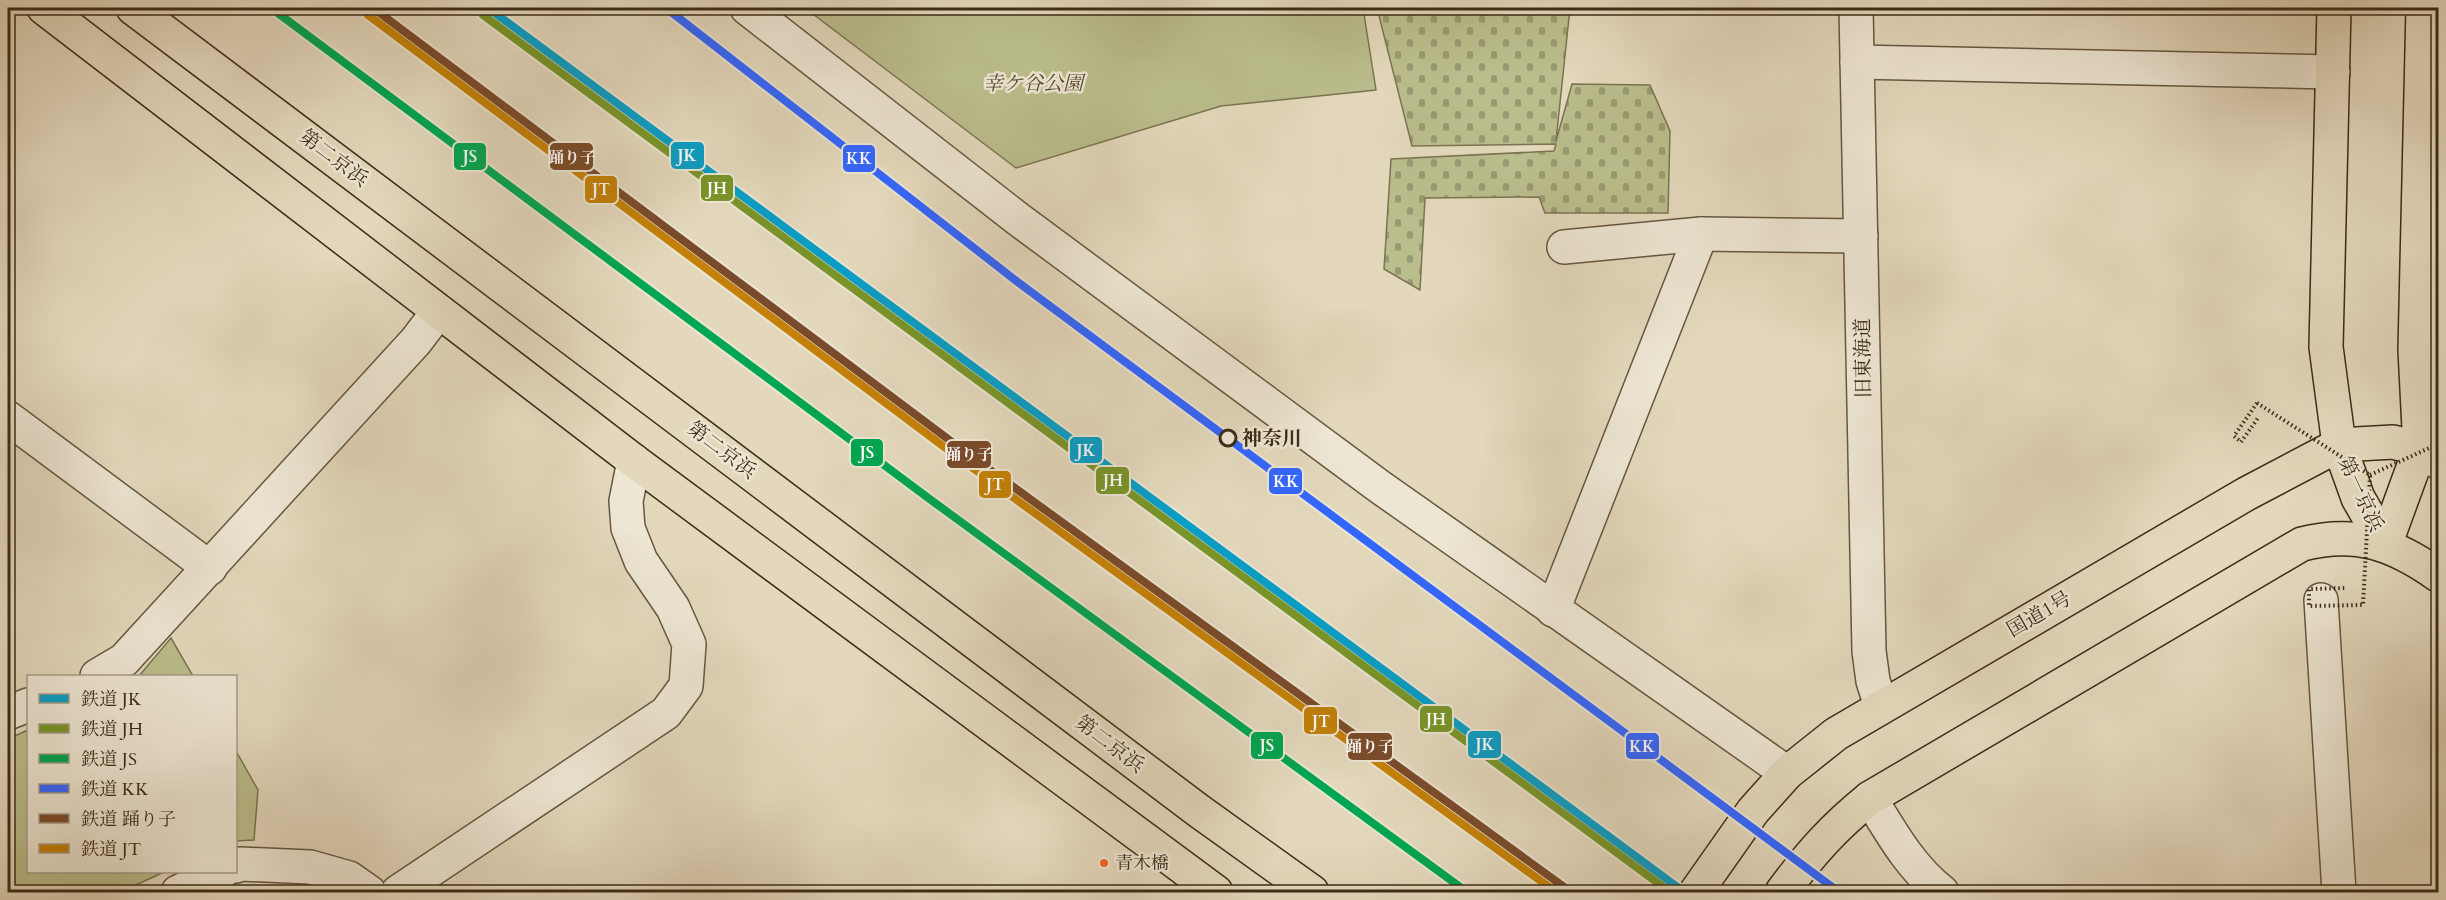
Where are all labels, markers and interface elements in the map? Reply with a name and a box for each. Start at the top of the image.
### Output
park label: 幸ケ谷公園 [983,70,1086,97]
street label: 第二京浜 [294,123,374,193]
line badge: JK [670,141,705,170]
line badge: JS [453,142,487,171]
line badge: 踊り子 [549,142,594,171]
line badge: KK [842,144,876,173]
text: JK [675,145,697,167]
text: JS [461,146,477,168]
text: 踊り子 [548,147,596,169]
text: KK [846,148,872,170]
line badge: JH [700,174,734,202]
line badge: JT [584,175,618,204]
text: JH [705,178,727,200]
text: JT [590,179,610,201]
street label: 旧東海道 [1849,318,1877,398]
street label: 第二京浜 [682,415,762,485]
place label: 神奈川 [1242,425,1302,452]
marker: 神奈川 [1219,429,1237,447]
line badge: JK [1069,436,1103,464]
line badge: JS [850,438,884,467]
line badge: 踊り子 [946,440,992,469]
text: JK [1074,440,1096,462]
text: JS [858,442,874,464]
text: 踊り子 [945,444,993,466]
street label: 第一京浜 [2332,452,2390,536]
line badge: JH [1095,466,1130,495]
line badge: KK [1268,467,1303,495]
line badge: JT [978,470,1012,499]
text: JH [1101,470,1123,492]
text: KK [1273,471,1299,493]
text: JT [984,474,1004,496]
street label: 国道1号 [2002,585,2076,643]
legend [27,675,237,873]
text: 鉄道 JK [81,687,142,712]
line badge: JH [1419,705,1453,733]
line badge: JT [1303,706,1338,735]
street label: 第二京浜 [1070,709,1150,779]
text: JH [1424,709,1446,731]
text: JT [1310,711,1330,733]
text: 鉄道 JH [81,717,143,742]
line badge: JK [1467,730,1502,759]
line badge: JS [1250,731,1284,760]
line badge: 踊り子 [1347,732,1393,761]
line badge: KK [1625,732,1660,760]
text: JK [1473,734,1495,756]
text: JS [1258,735,1274,757]
text: 踊り子 [1346,736,1394,758]
text: KK [1629,736,1655,758]
text: 鉄道 JS [81,747,137,772]
text: 鉄道 KK [81,777,149,802]
text: 鉄道 踊り子 [81,807,176,832]
text: 鉄道 JT [81,837,141,862]
place label: 青木橋 [1115,851,1169,876]
marker: 青木橋 [1098,857,1110,869]

